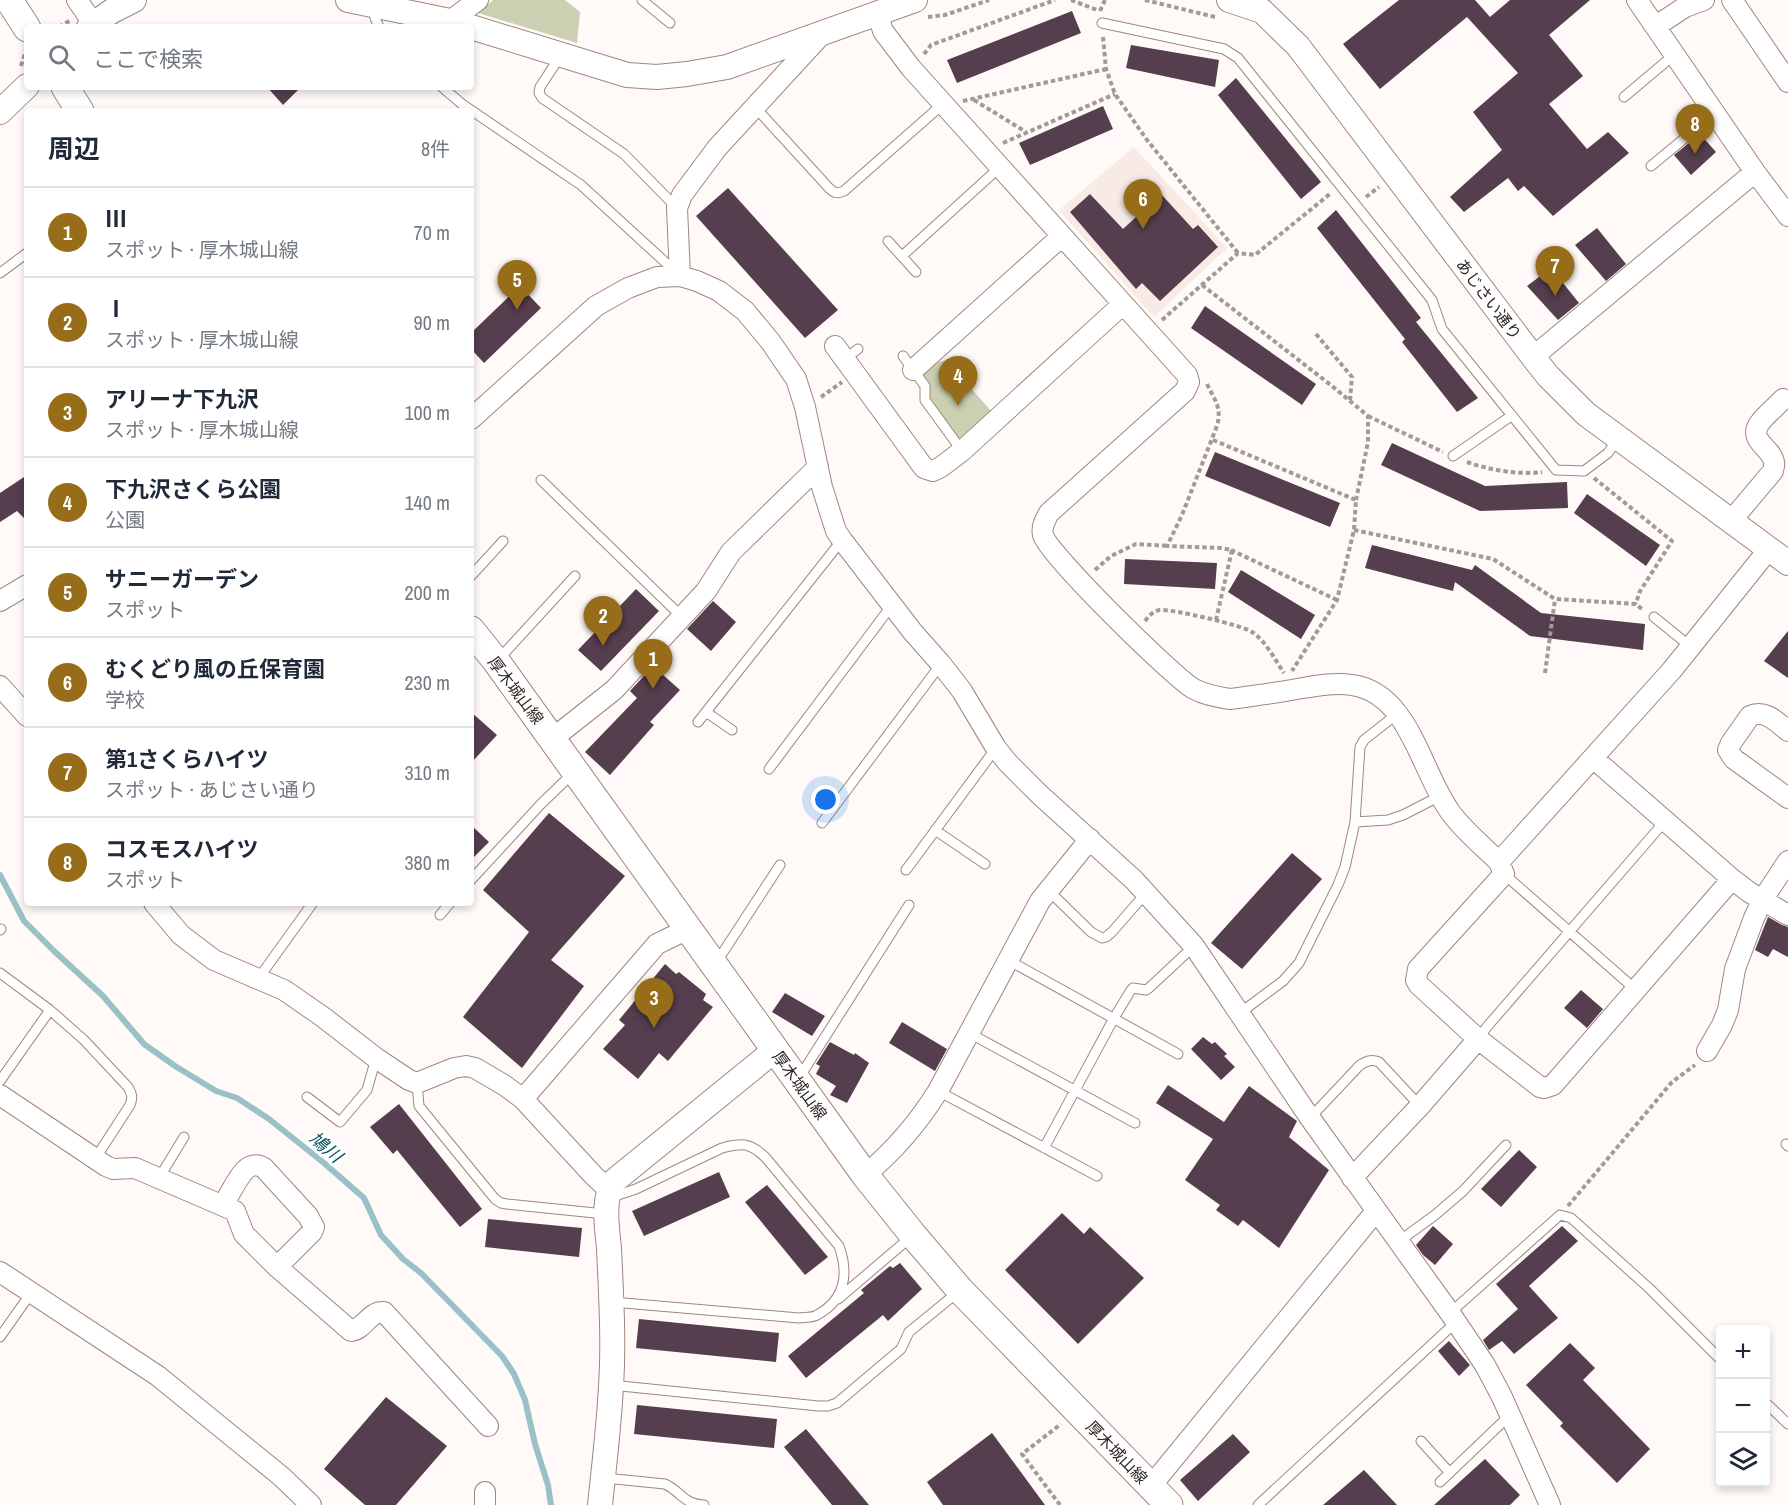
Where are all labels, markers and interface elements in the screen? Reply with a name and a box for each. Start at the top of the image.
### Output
search box [24,24,474,90]
icon: search [45,41,78,74]
text: ここで検索 [93,44,203,74]
pin: 8 [1676,104,1714,154]
text: 周辺 [48,131,100,166]
text: 8件 [421,135,450,162]
pin: 6 [1124,180,1162,229]
text: Ⅲ [105,204,127,234]
text: 1 [63,219,72,246]
text: 70 m [414,219,450,246]
text: スポット · 厚木城山線 [105,236,299,263]
pin: 7 [1536,246,1574,296]
street label: あじさい通り [1451,254,1527,344]
pin: 5 [498,260,536,310]
text: Ⅰ [105,294,127,324]
text: 2 [63,309,72,336]
text: 90 m [414,309,450,336]
text: スポット · 厚木城山線 [105,326,299,353]
pin: 4 [938,356,978,406]
text: アリーナ下九沢 [105,384,259,414]
text: 3 [63,399,72,426]
text: 100 m [404,399,450,426]
text: スポット · 厚木城山線 [105,416,299,443]
text: 下九沢さくら公園 [105,474,281,504]
text: 4 [63,489,72,516]
text: 140 m [404,489,450,516]
text: 公園 [105,506,145,533]
text: サニーガーデン [105,564,259,594]
text: 5 [63,579,72,606]
text: 200 m [404,579,450,606]
text: スポット [105,596,185,623]
pin: 2 [584,596,622,646]
pin: 1 [634,640,672,689]
street label: 厚木城山線 [483,651,549,729]
text: むくどり風の丘保育園 [105,654,325,684]
text: 6 [63,669,72,696]
text: 230 m [404,669,450,696]
text: 学校 [105,686,145,713]
text: 第1さくらハイツ [105,744,269,774]
text: 7 [63,759,72,786]
text: 310 m [404,759,450,786]
text: スポット · あじさい通り [105,776,319,803]
your location [811,785,840,814]
text: コスモスハイツ [105,834,259,864]
text: 8 [63,849,72,876]
text: 380 m [404,849,450,876]
text: スポット [105,866,185,893]
pin: 3 [634,978,674,1028]
street label: 厚木城山線 [768,1046,832,1124]
water label: 鳩川 [304,1126,349,1169]
map controls [1716,1325,1770,1487]
button: + [1716,1325,1770,1379]
button: − [1716,1379,1770,1433]
street label: 厚木城山線 [1081,1416,1153,1488]
button: layers [1716,1433,1770,1487]

